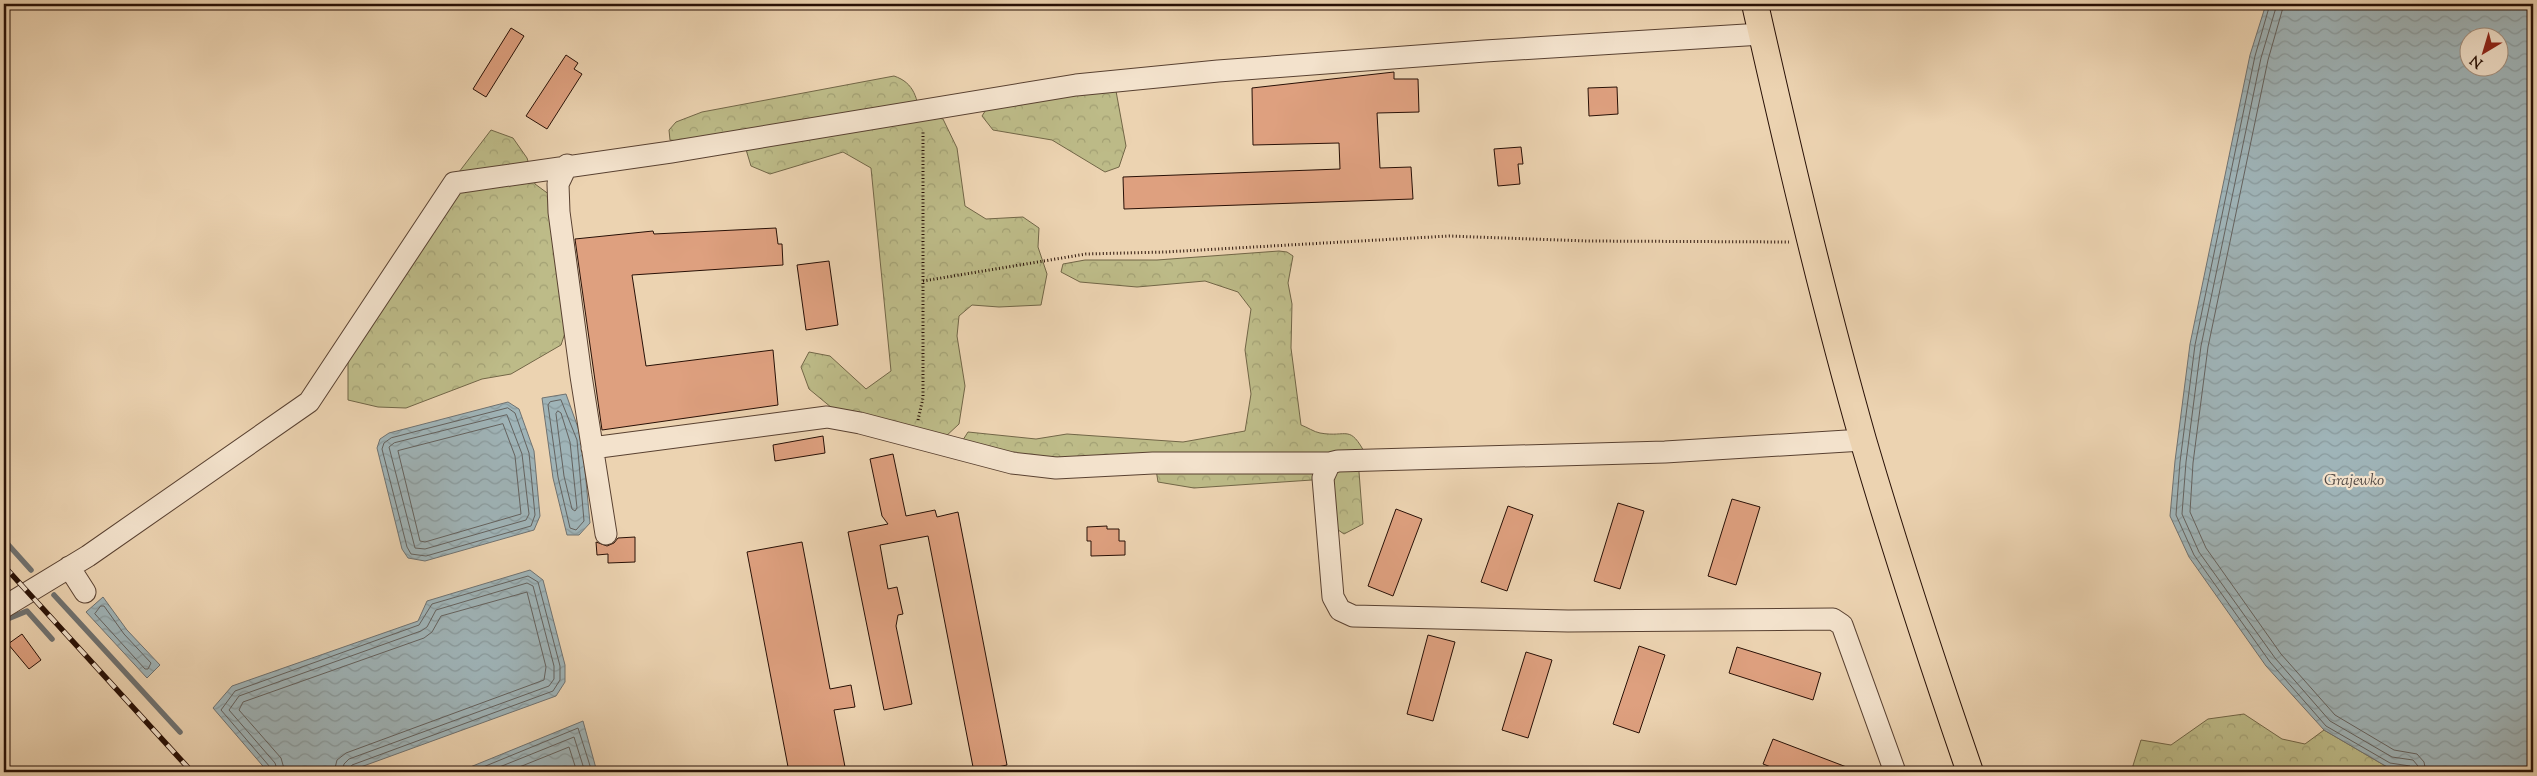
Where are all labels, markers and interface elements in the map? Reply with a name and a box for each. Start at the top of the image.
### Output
north arrow [2460,28,2510,78]
text: N [2467,49,2488,72]
water label: Grajewko [2324,470,2384,493]

